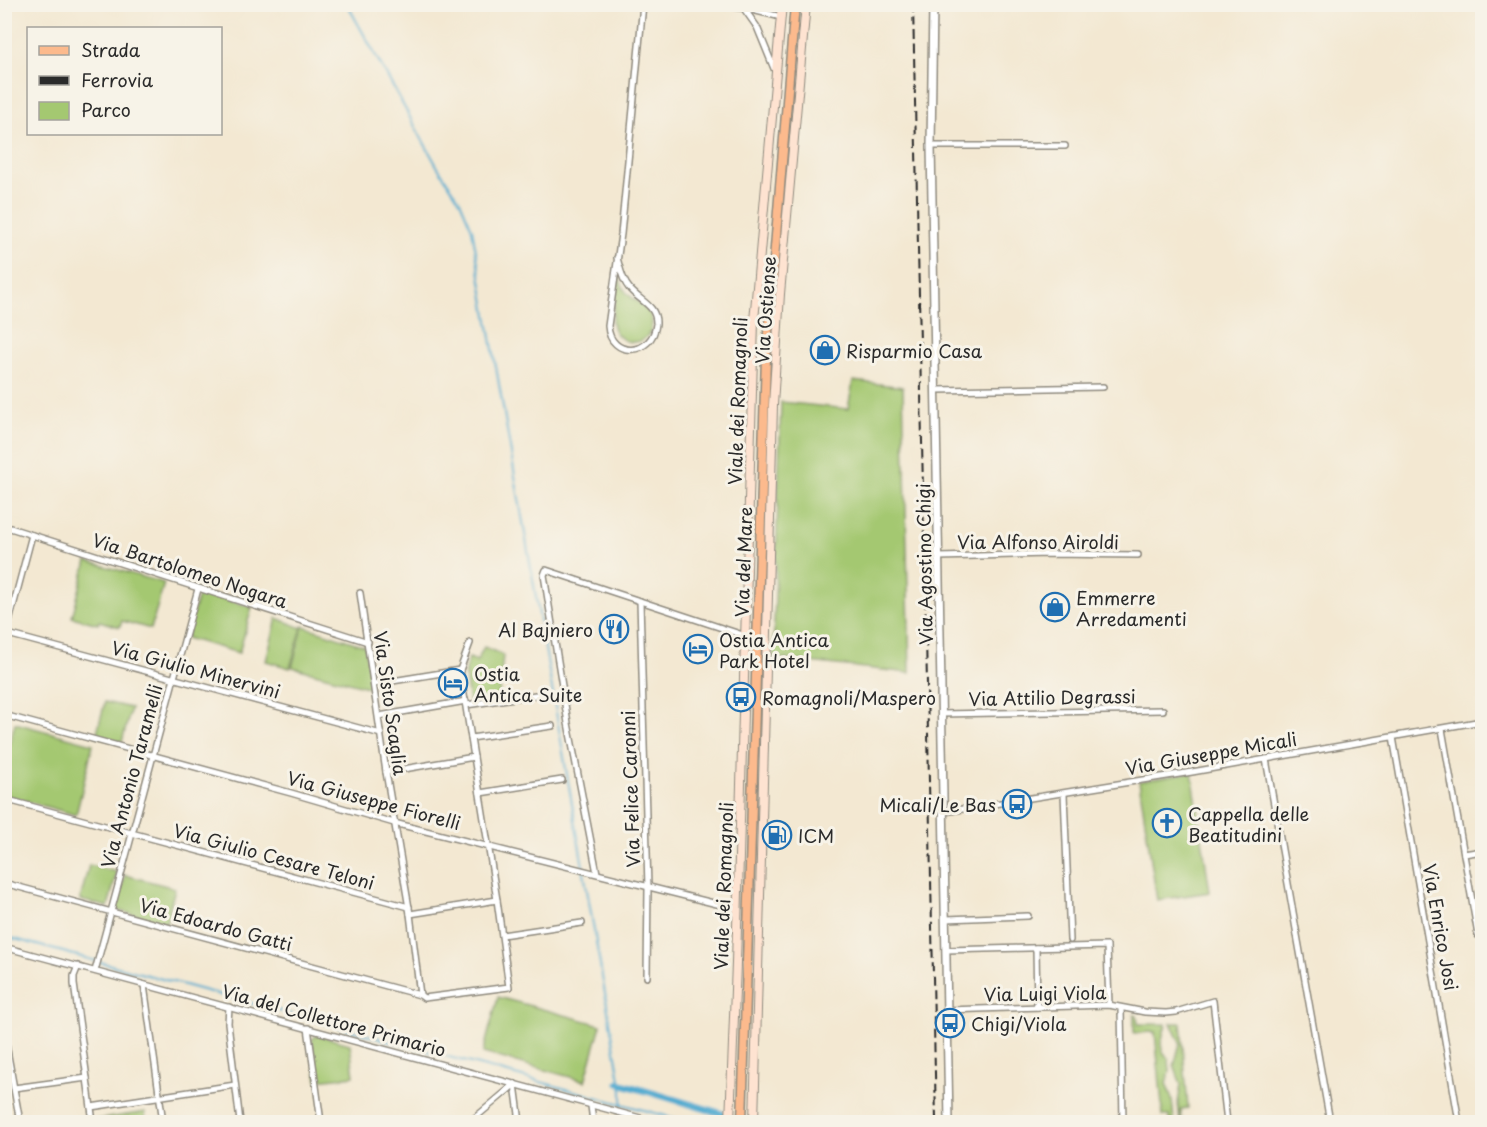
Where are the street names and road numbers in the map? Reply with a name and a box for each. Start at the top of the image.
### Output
street label: Via Ostiense [748,255,782,365]
street label: Viale dei Romagnoli [721,316,753,486]
street label: Via Agostino Chigi [909,483,939,645]
street label: Via del Mare [728,506,758,618]
street label: Via Bartolomeo Nogara [89,526,292,615]
street label: Via Alfonso Airoldi [957,528,1119,555]
street label: Via Sisto Scaglia [367,629,415,777]
street label: Via Giulio Minervini [109,633,283,705]
street label: Via Antonio Taramelli [93,681,169,871]
street label: Via Attilio Degrassi [968,682,1136,712]
street label: Via Felice Caronni [614,710,646,868]
street label: Via Giuseppe Micali [1123,725,1299,781]
street label: Via Giuseppe Fiorelli [284,764,464,836]
street label: Viale dei Romagnoli [707,801,739,971]
street label: Via Giulio Cesare Teloni [171,816,377,896]
street label: Via Enrico Josi [1417,861,1465,993]
street label: Via Edoardo Gatti [137,891,295,957]
street label: Via del Collettore Primario [219,977,449,1063]
street label: Via Luigi Viola [983,978,1107,1008]

